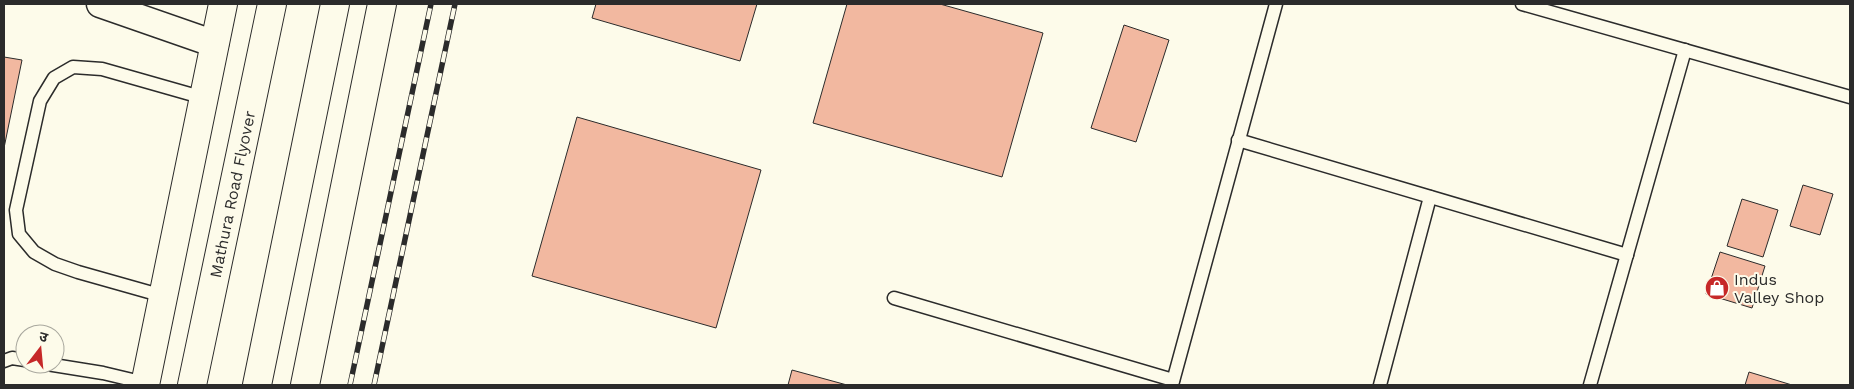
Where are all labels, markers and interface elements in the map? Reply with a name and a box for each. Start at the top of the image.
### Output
street label: Mathura Road Flyover [206,109,259,279]
place label: Indus Valley Shop [1734,270,1824,307]
shop icon: Indus Valley Shop [1704,275,1730,301]
north arrow [15,324,65,374]
text: उ [37,328,50,346]

